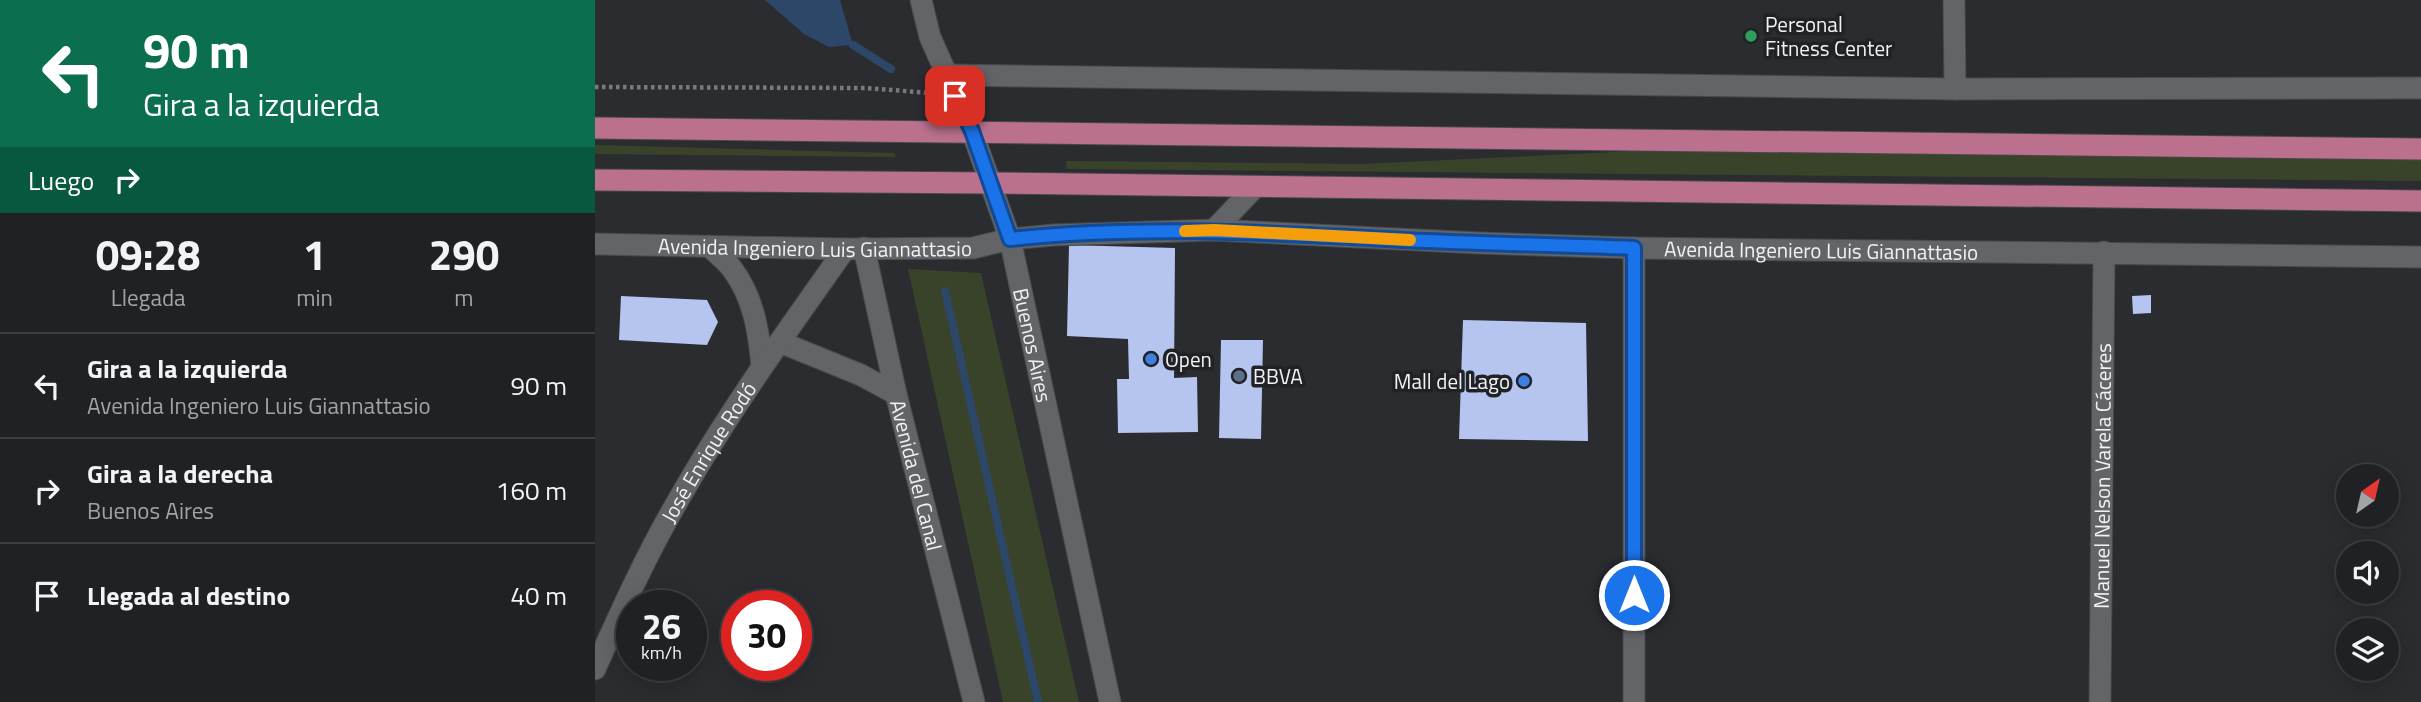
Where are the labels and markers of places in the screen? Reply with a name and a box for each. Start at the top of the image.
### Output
place label: Personal Fitness Center [1765,8,1892,64]
marker: Personal Fitness Center [1743,28,1759,44]
pin [925,66,985,126]
place label: Open [1165,343,1212,375]
marker: Open [1143,351,1159,367]
place label: BBVA [1253,360,1303,392]
place label: Mall del Lago [1394,365,1510,397]
marker: BBVA [1231,368,1247,384]
marker: Mall del Lago [1516,373,1532,389]

